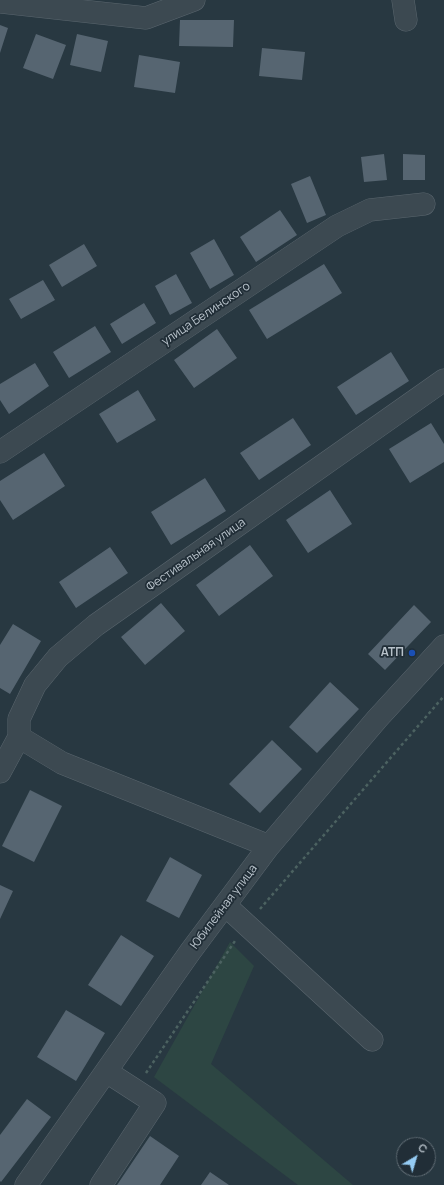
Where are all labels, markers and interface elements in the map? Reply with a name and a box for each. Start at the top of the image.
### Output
street label: улица Белинского [159,279,253,349]
street label: Фестивальная улица [144,515,248,595]
place label: АТП [381,646,404,660]
marker: АТП [407,648,417,658]
street label: Юбилейная улица [187,862,261,952]
north arrow [396,1137,436,1177]
text: С [415,1140,431,1156]

